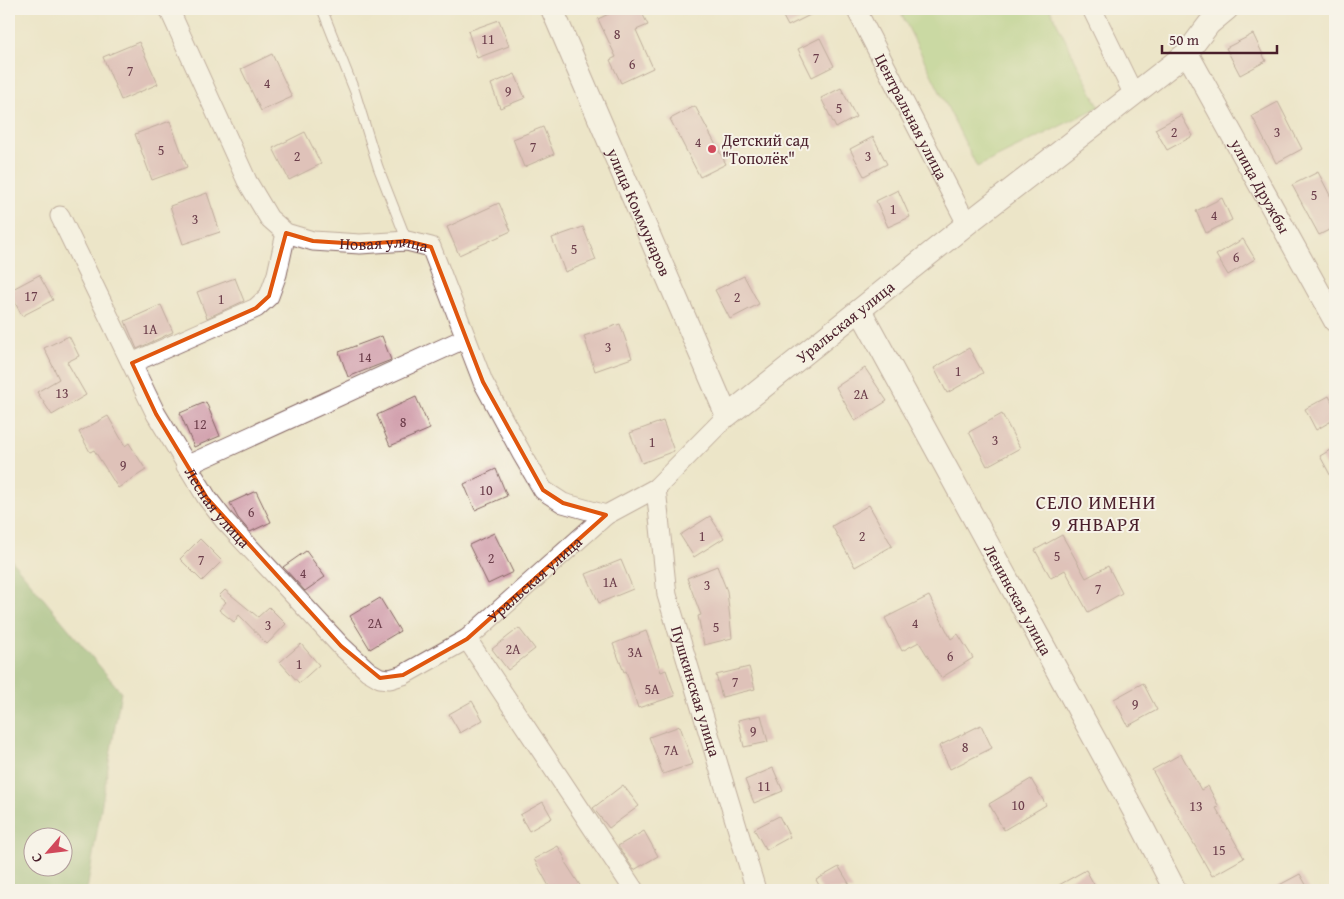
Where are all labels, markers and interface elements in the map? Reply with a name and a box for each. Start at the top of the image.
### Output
scale bar [1162,22,1276,54]
house number: 8 [614,24,621,44]
house number: 11 [481,29,495,49]
text: 50 m [1169,29,1200,50]
house number: 7 [813,48,820,68]
street label: Центральная улица [869,49,954,184]
house number: 6 [629,54,636,74]
house number: 7 [127,61,134,81]
house number: 4 [264,73,271,93]
house number: 9 [505,81,512,101]
house number: 5 [836,98,842,118]
house number: 2 [1171,122,1177,142]
house number: 3 [1274,122,1280,142]
place label: Детский сад "Тополёк" [721,128,809,170]
house number: 4 [695,132,702,152]
street label: улица Дружбы [1224,133,1296,238]
house number: 7 [530,137,537,157]
house number: 5 [158,140,164,160]
street label: улица Коммунаров [601,143,678,280]
marker: Детский сад "Тополёк" [706,143,718,155]
house number: 2 [294,146,300,166]
house number: 3 [865,146,871,166]
house number: 5 [1311,185,1317,205]
house number: 1 [890,199,896,219]
house number: 4 [1211,205,1218,225]
house number: 3 [192,209,198,229]
street label: Новая улица [339,228,431,258]
house number: 5 [571,239,577,259]
house number: 6 [1233,247,1240,267]
street label: Уральская улица [790,274,900,369]
house number: 17 [24,286,38,306]
house number: 2 [734,287,740,307]
house number: 1 [218,289,224,309]
house number: 1А [142,319,158,339]
house number: 3 [605,337,611,357]
house number: 14 [358,347,372,367]
house number: 1 [955,361,961,381]
house number: 13 [55,383,69,403]
house number: 2А [853,384,869,404]
house number: 8 [400,412,407,432]
house number: 12 [193,414,207,434]
house number: 3 [992,430,998,450]
house number: 1 [649,432,655,452]
house number: 9 [120,455,127,475]
street label: Лесная улица [179,462,256,553]
house number: 10 [479,480,493,500]
district label: СЕЛО ИМЕНИ 9 ЯНВАРЯ [1036,488,1156,538]
house number: 6 [248,502,255,522]
house number: 1 [699,526,705,546]
house number: 2 [859,526,865,546]
street label: Уральская улица [481,530,587,628]
street label: Ленинская улица [978,540,1059,660]
house number: 5 [1054,546,1060,566]
house number: 2 [488,548,494,568]
house number: 7 [198,550,205,570]
house number: 4 [300,563,307,583]
house number: 1А [602,572,618,592]
house number: 3 [704,575,710,595]
house number: 7 [1095,579,1102,599]
house number: 2А [367,613,383,633]
house number: 4 [912,613,919,633]
house number: 3 [265,615,271,635]
house number: 5 [713,617,719,637]
street label: Пушкинская улица [665,623,727,760]
house number: 2А [505,639,521,659]
house number: 3А [627,642,643,662]
house number: 6 [947,646,954,666]
house number: 1 [296,654,302,674]
house number: 7 [732,672,739,692]
house number: 5А [644,679,660,699]
house number: 9 [1132,694,1139,714]
house number: 9 [750,721,757,741]
house number: 8 [962,737,969,757]
house number: 7А [663,740,679,760]
house number: 11 [757,776,771,796]
house number: 10 [1011,795,1025,815]
house number: 13 [1189,796,1203,816]
north arrow [22,826,72,876]
house number: 15 [1212,840,1226,860]
text: С [26,850,47,866]

